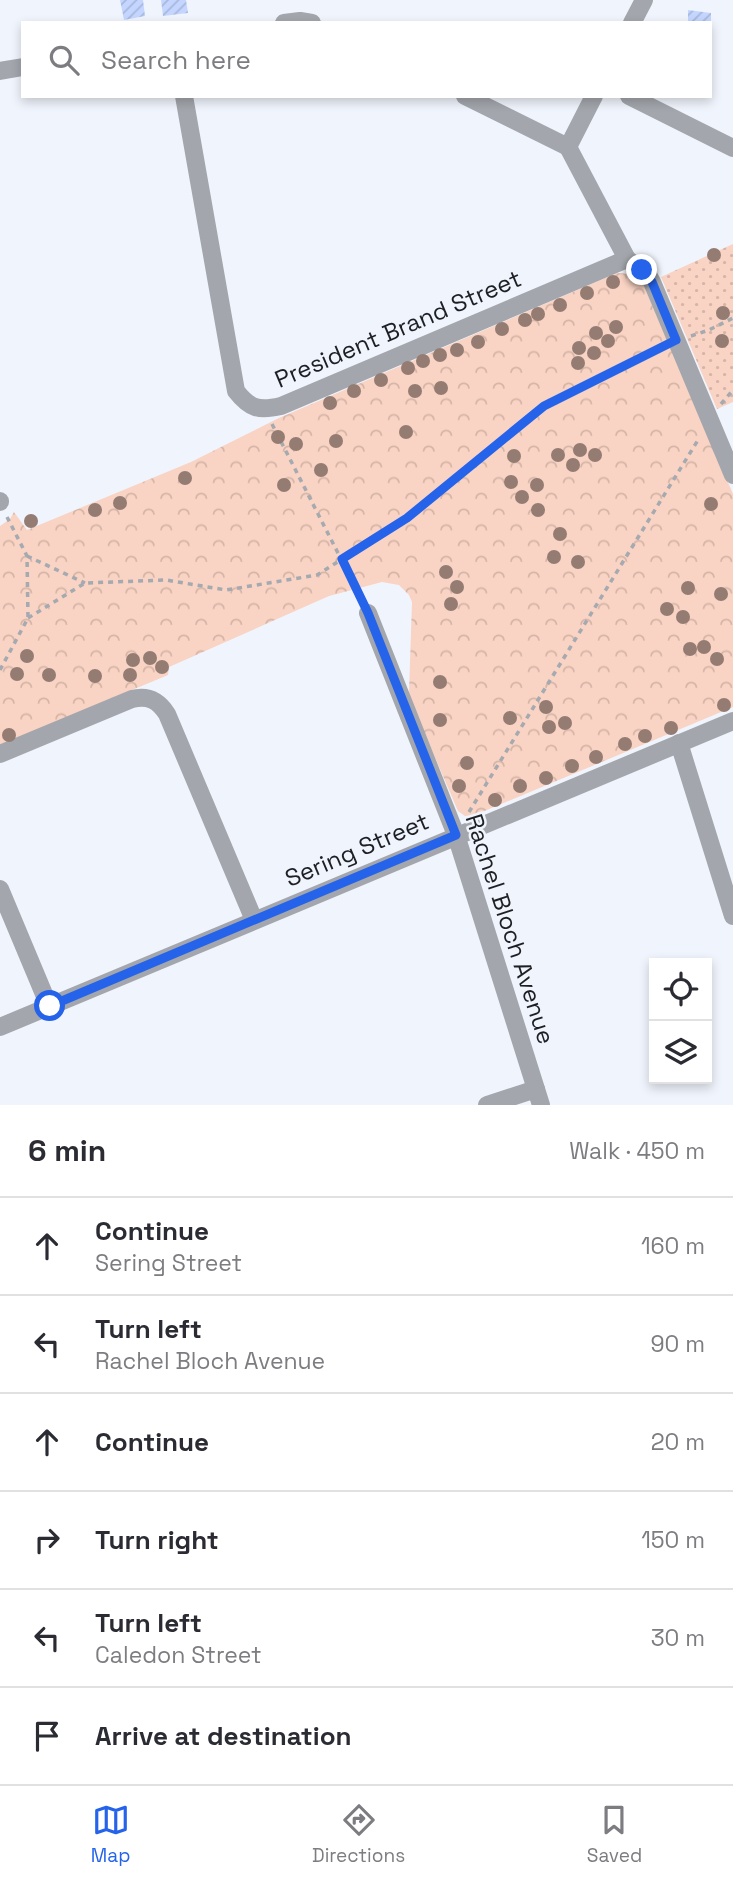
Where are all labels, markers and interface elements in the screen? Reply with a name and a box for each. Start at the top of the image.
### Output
search box [21,21,712,98]
icon: search [45,41,83,79]
text: Search here [101,43,251,77]
route end [626,254,657,285]
street label: President Brand Street [270,262,526,395]
street label: Sering Street [280,805,434,894]
street label: Rachel Bloch Avenue [459,810,562,1048]
map controls [649,958,712,1084]
button: locate [649,958,712,1021]
route start [34,990,65,1021]
button: layers [649,1021,712,1084]
text: 6 min [28,1131,106,1170]
text: Walk · 450 m [569,1136,705,1166]
text: Continue [95,1214,209,1248]
icon: ahead [28,1227,66,1265]
text: 160 m [641,1231,705,1261]
text: Sering Street [95,1248,242,1278]
text: Turn left [95,1312,202,1346]
icon: left [28,1325,66,1363]
text: 90 m [650,1329,705,1359]
text: Rachel Bloch Avenue [95,1346,325,1376]
icon: ahead [28,1423,66,1461]
text: Continue [95,1425,209,1459]
text: 20 m [651,1427,705,1457]
icon: right [28,1521,66,1559]
text: Turn right [95,1523,219,1557]
text: 150 m [641,1525,705,1555]
text: Turn left [95,1606,202,1640]
icon: left [28,1619,66,1657]
text: 30 m [651,1623,705,1653]
text: Caledon Street [95,1640,262,1670]
icon: arrive [28,1717,66,1755]
text: Arrive at destination [95,1719,352,1753]
tab: Map [91,1801,130,1868]
tab: Directions [312,1801,405,1868]
tab: Saved [587,1801,642,1868]

